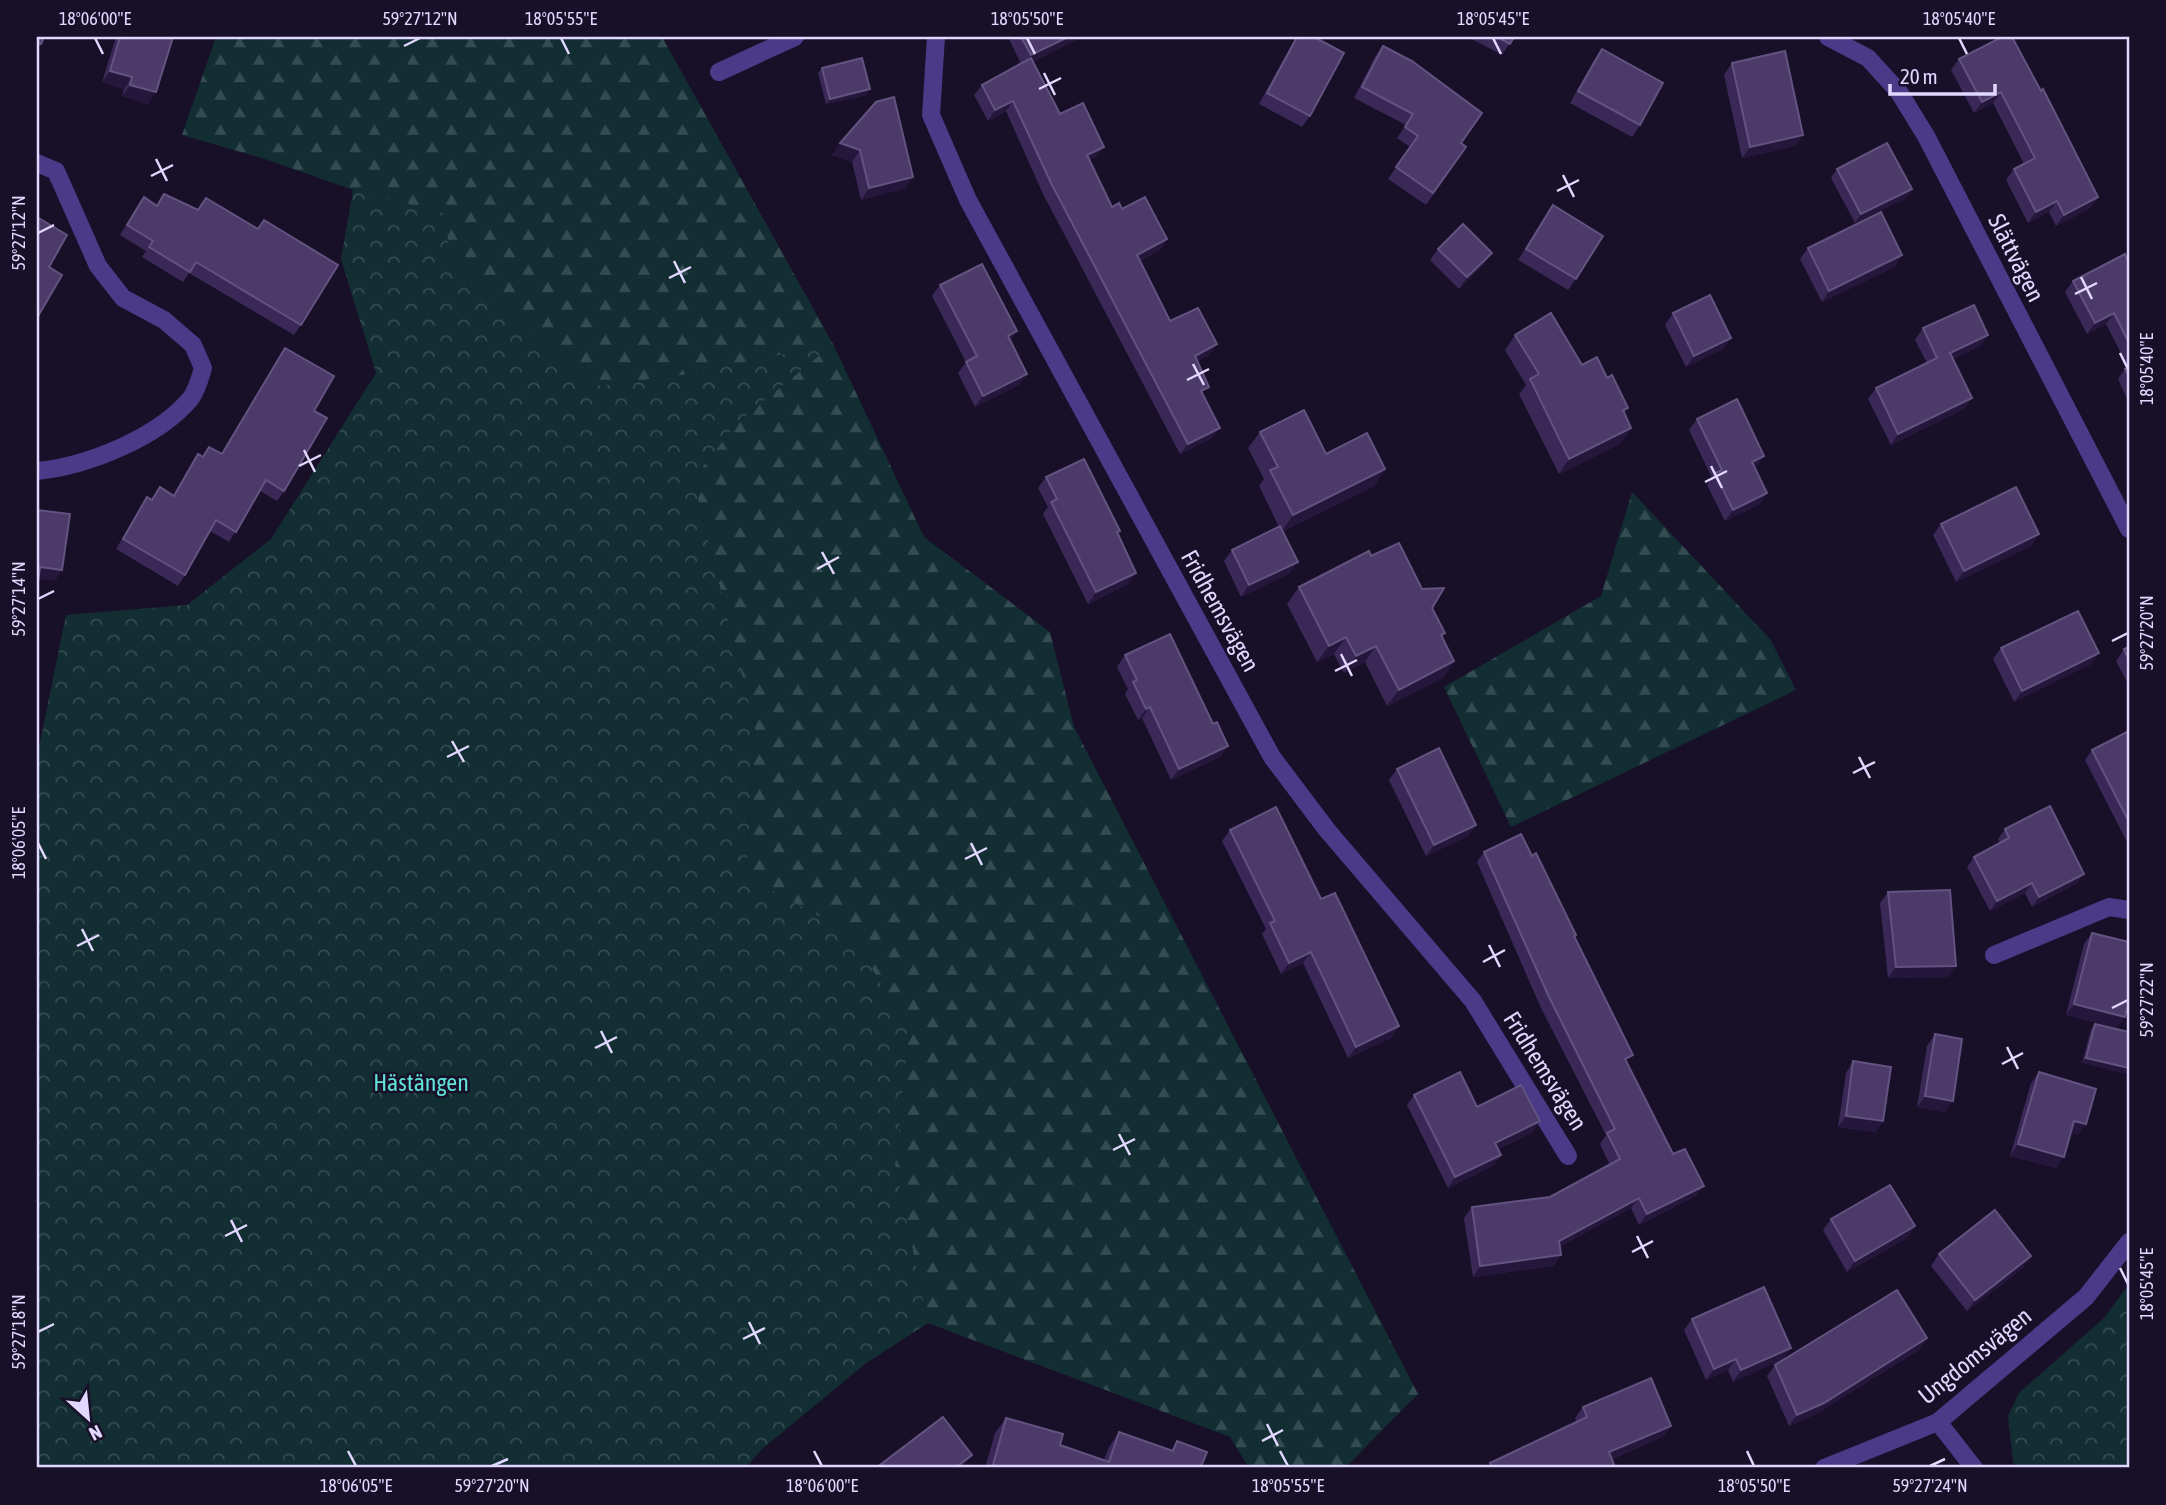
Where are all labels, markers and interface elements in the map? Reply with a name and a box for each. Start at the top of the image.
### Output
text: 18°06'00"E [59,8,131,29]
text: 59°27'12"N [382,8,458,29]
text: 18°05'55"E [525,8,597,29]
text: 18°05'50"E [991,8,1063,29]
text: 18°05'45"E [1457,8,1529,29]
text: 18°05'40"E [1923,8,1995,29]
scale bar [1890,52,1994,96]
text: 20 m [1900,64,1938,88]
text: 59°27'12"N [8,195,29,271]
street label: Slättvägen [1983,209,2050,306]
text: 18°05'40"E [2136,333,2157,405]
street label: Fridhemsvägen [1176,545,1265,676]
text: 59°27'14"N [8,561,29,637]
text: 59°27'20"N [2136,595,2157,671]
text: 18°06'05"E [8,807,29,879]
text: 59°27'22"N [2136,962,2157,1038]
street label: Fridhemsvägen [1498,1006,1593,1135]
park label: Hästängen [373,1069,469,1096]
text: 18°05'45"E [2136,1248,2157,1320]
text: 59°27'18"N [8,1294,29,1370]
street label: Ungdomsvägen [1913,1302,2037,1409]
north arrow [52,1382,122,1452]
text: N [86,1421,106,1445]
text: 18°06'05"E [320,1475,392,1496]
text: 59°27'20"N [454,1475,530,1496]
text: 18°06'00"E [786,1475,858,1496]
text: 18°05'55"E [1252,1475,1324,1496]
text: 18°05'50"E [1718,1475,1790,1496]
text: 59°27'24"N [1892,1475,1968,1496]

